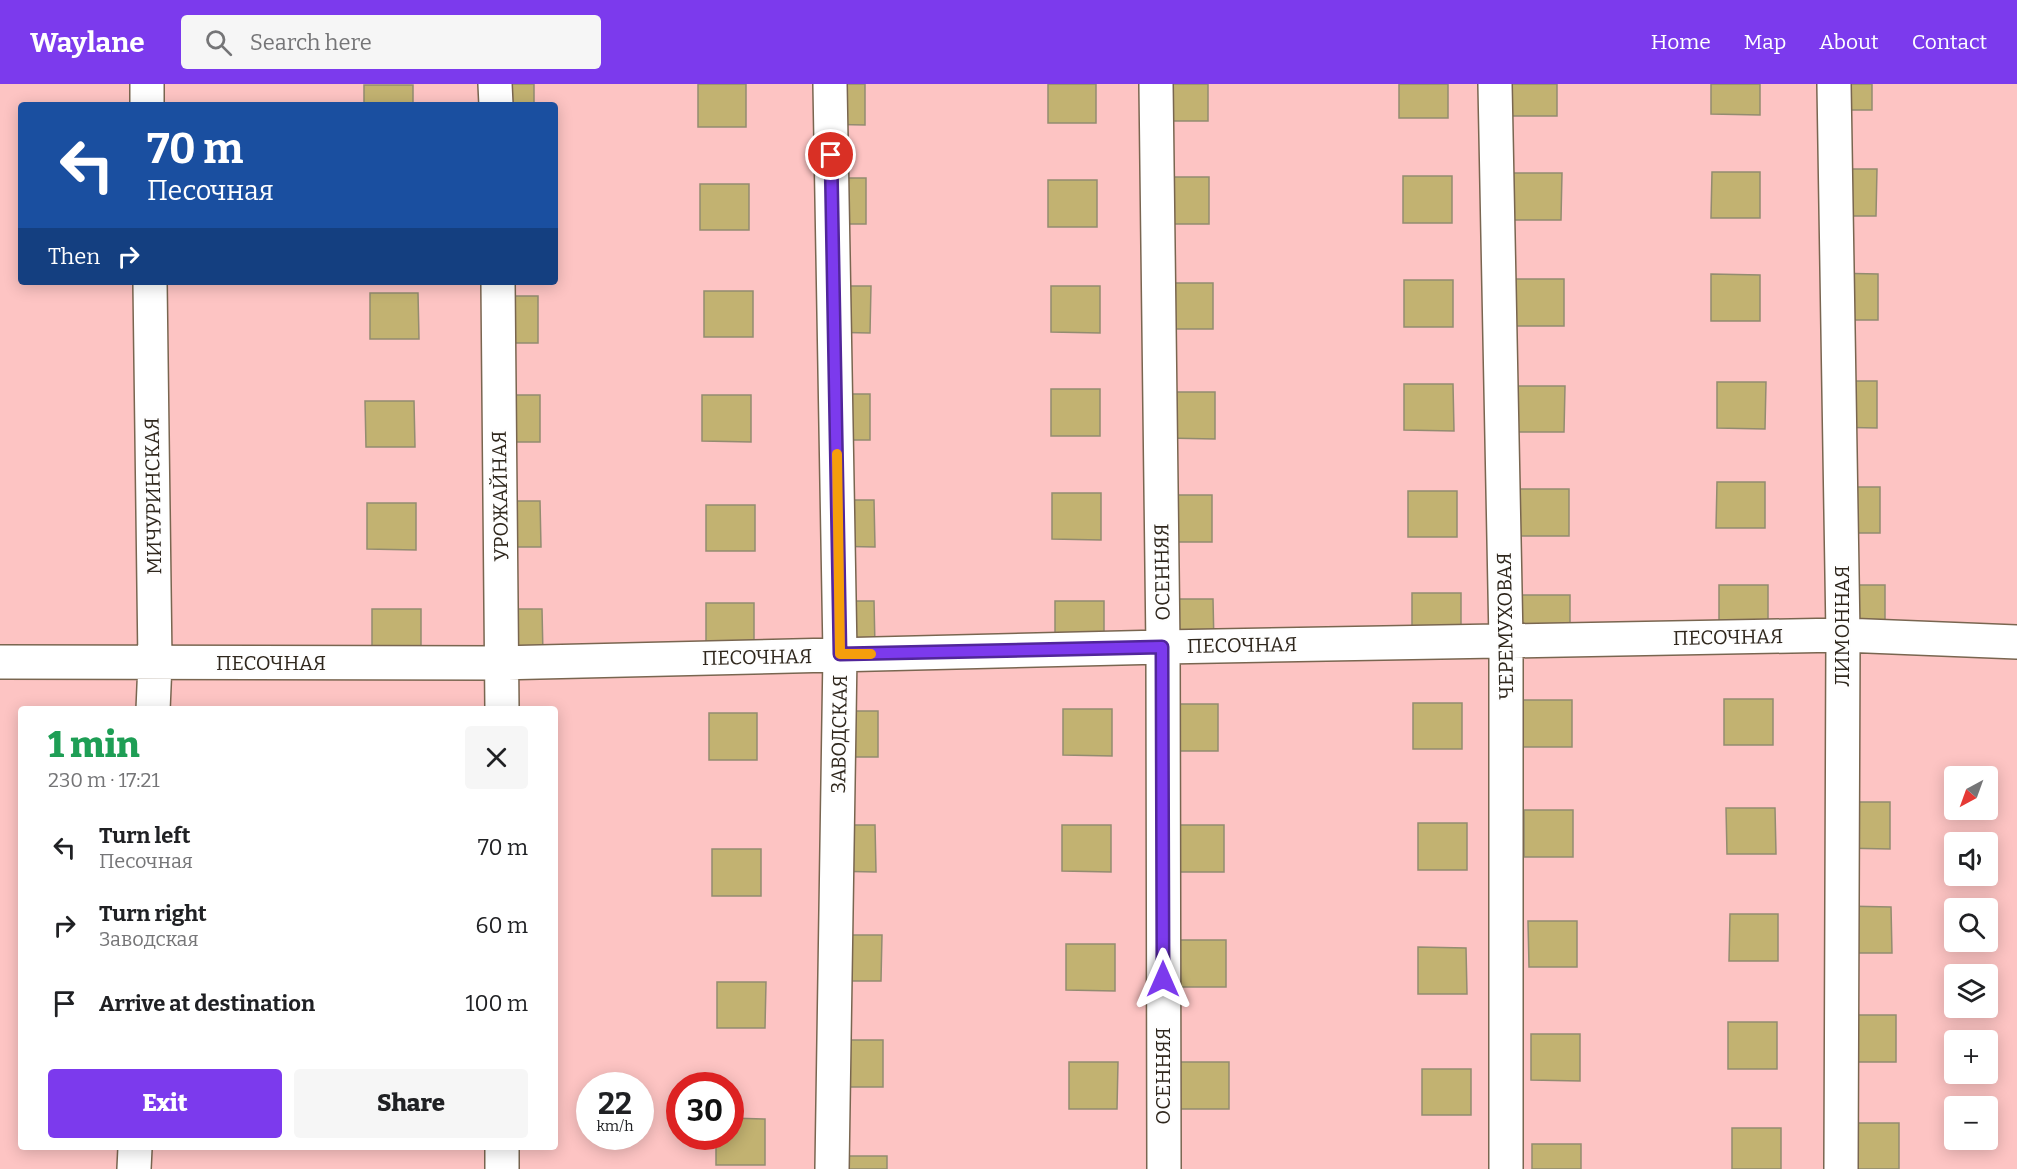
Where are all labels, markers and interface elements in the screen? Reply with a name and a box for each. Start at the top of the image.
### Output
search box [181,15,601,69]
text: Waylane [30,26,145,59]
icon: search [202,26,235,59]
text: Search here [250,29,372,56]
text: Home [1651,29,1711,55]
text: Map [1744,29,1786,55]
text: About [1819,29,1879,55]
text: Contact [1912,29,1987,55]
text: 70 m [147,124,243,174]
icon: left [48,126,126,204]
pin [805,129,856,180]
icon: arrive [814,138,847,171]
text: Песочная [147,175,274,207]
icon: right [112,240,145,273]
text: Then [48,243,100,270]
street label: МИЧУРИНСКАЯ [140,417,166,575]
street label: УРОЖАЙНАЯ [487,430,513,562]
street label: ОСЕННЯЯ [1149,523,1175,621]
street label: ЧЕРЕМУХОВАЯ [1492,552,1518,700]
street label: ЛИМОННАЯ [1830,565,1854,687]
street label: ПЕСОЧНАЯ [1673,624,1783,650]
street label: ПЕСОЧНАЯ [1187,632,1297,658]
street label: ПЕСОЧНАЯ [702,644,812,670]
street label: ПЕСОЧНАЯ [216,651,326,675]
street label: ЗАВОДСКАЯ [826,674,852,794]
text: 1 min [48,723,140,767]
button: close [465,726,528,789]
north arrow [1944,766,1998,820]
map controls [1944,766,1998,1150]
text: 230 m · 17:21 [48,768,160,792]
text: Turn left [99,822,191,849]
icon: left [48,831,81,864]
button: sound [1944,832,1998,886]
text: 70 m [478,834,528,861]
text: Песочная [99,849,193,873]
button: search [1944,898,1998,952]
text: Turn right [99,900,207,927]
icon: right [48,909,81,942]
text: 60 m [476,912,528,939]
text: Заводская [99,927,199,951]
position arrow [1131,947,1195,1011]
button: layers [1944,964,1998,1018]
icon: arrive [48,987,81,1020]
text: Arrive at destination [99,990,315,1017]
text: 100 m [465,990,528,1017]
street label: ОСЕННЯЯ [1151,1027,1175,1125]
button: + [1944,1030,1998,1084]
button: Exit [48,1069,282,1138]
button: Share [294,1069,528,1138]
speed limit sign: 30 [666,1072,744,1150]
text: 22 [598,1086,632,1122]
button: − [1944,1096,1998,1150]
text: km/h [596,1117,634,1135]

